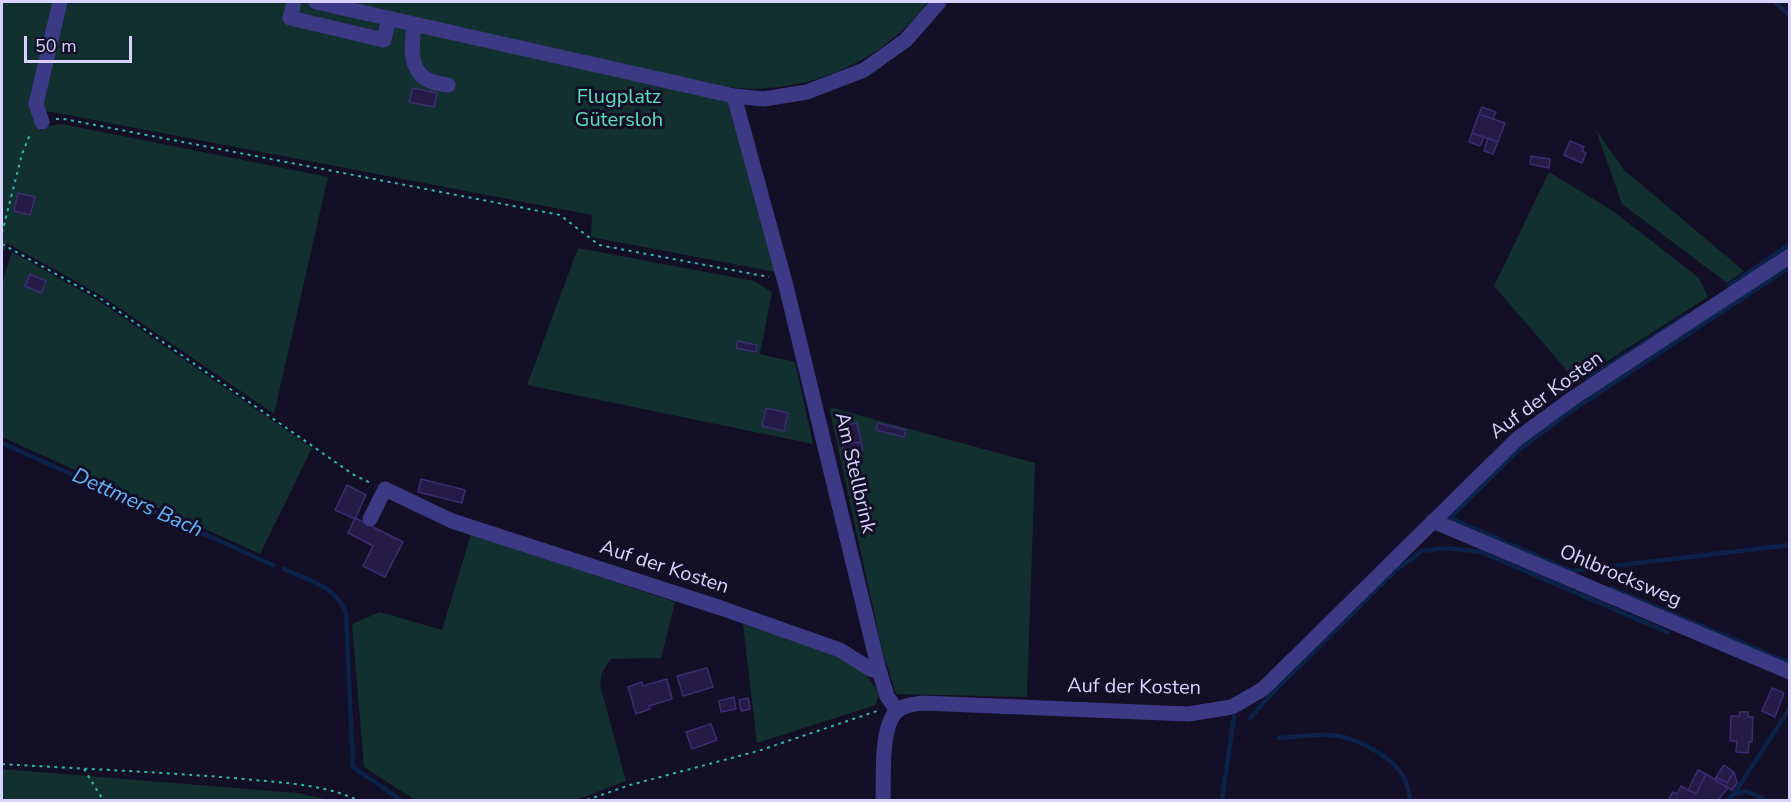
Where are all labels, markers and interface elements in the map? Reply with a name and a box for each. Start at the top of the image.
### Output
scale bar [27,24,135,62]
text: 50 m [35,34,77,58]
park label: Flugplatz Gütersloh [575,86,663,133]
street label: Auf der Kosten [1486,347,1608,445]
street label: Am Stellbrink [828,410,880,536]
water label: Dettmers Bach [68,464,206,544]
street label: Auf der Kosten [597,536,731,600]
street label: Ohlbrocksweg [1555,541,1685,613]
street label: Auf der Kosten [1067,675,1201,701]

